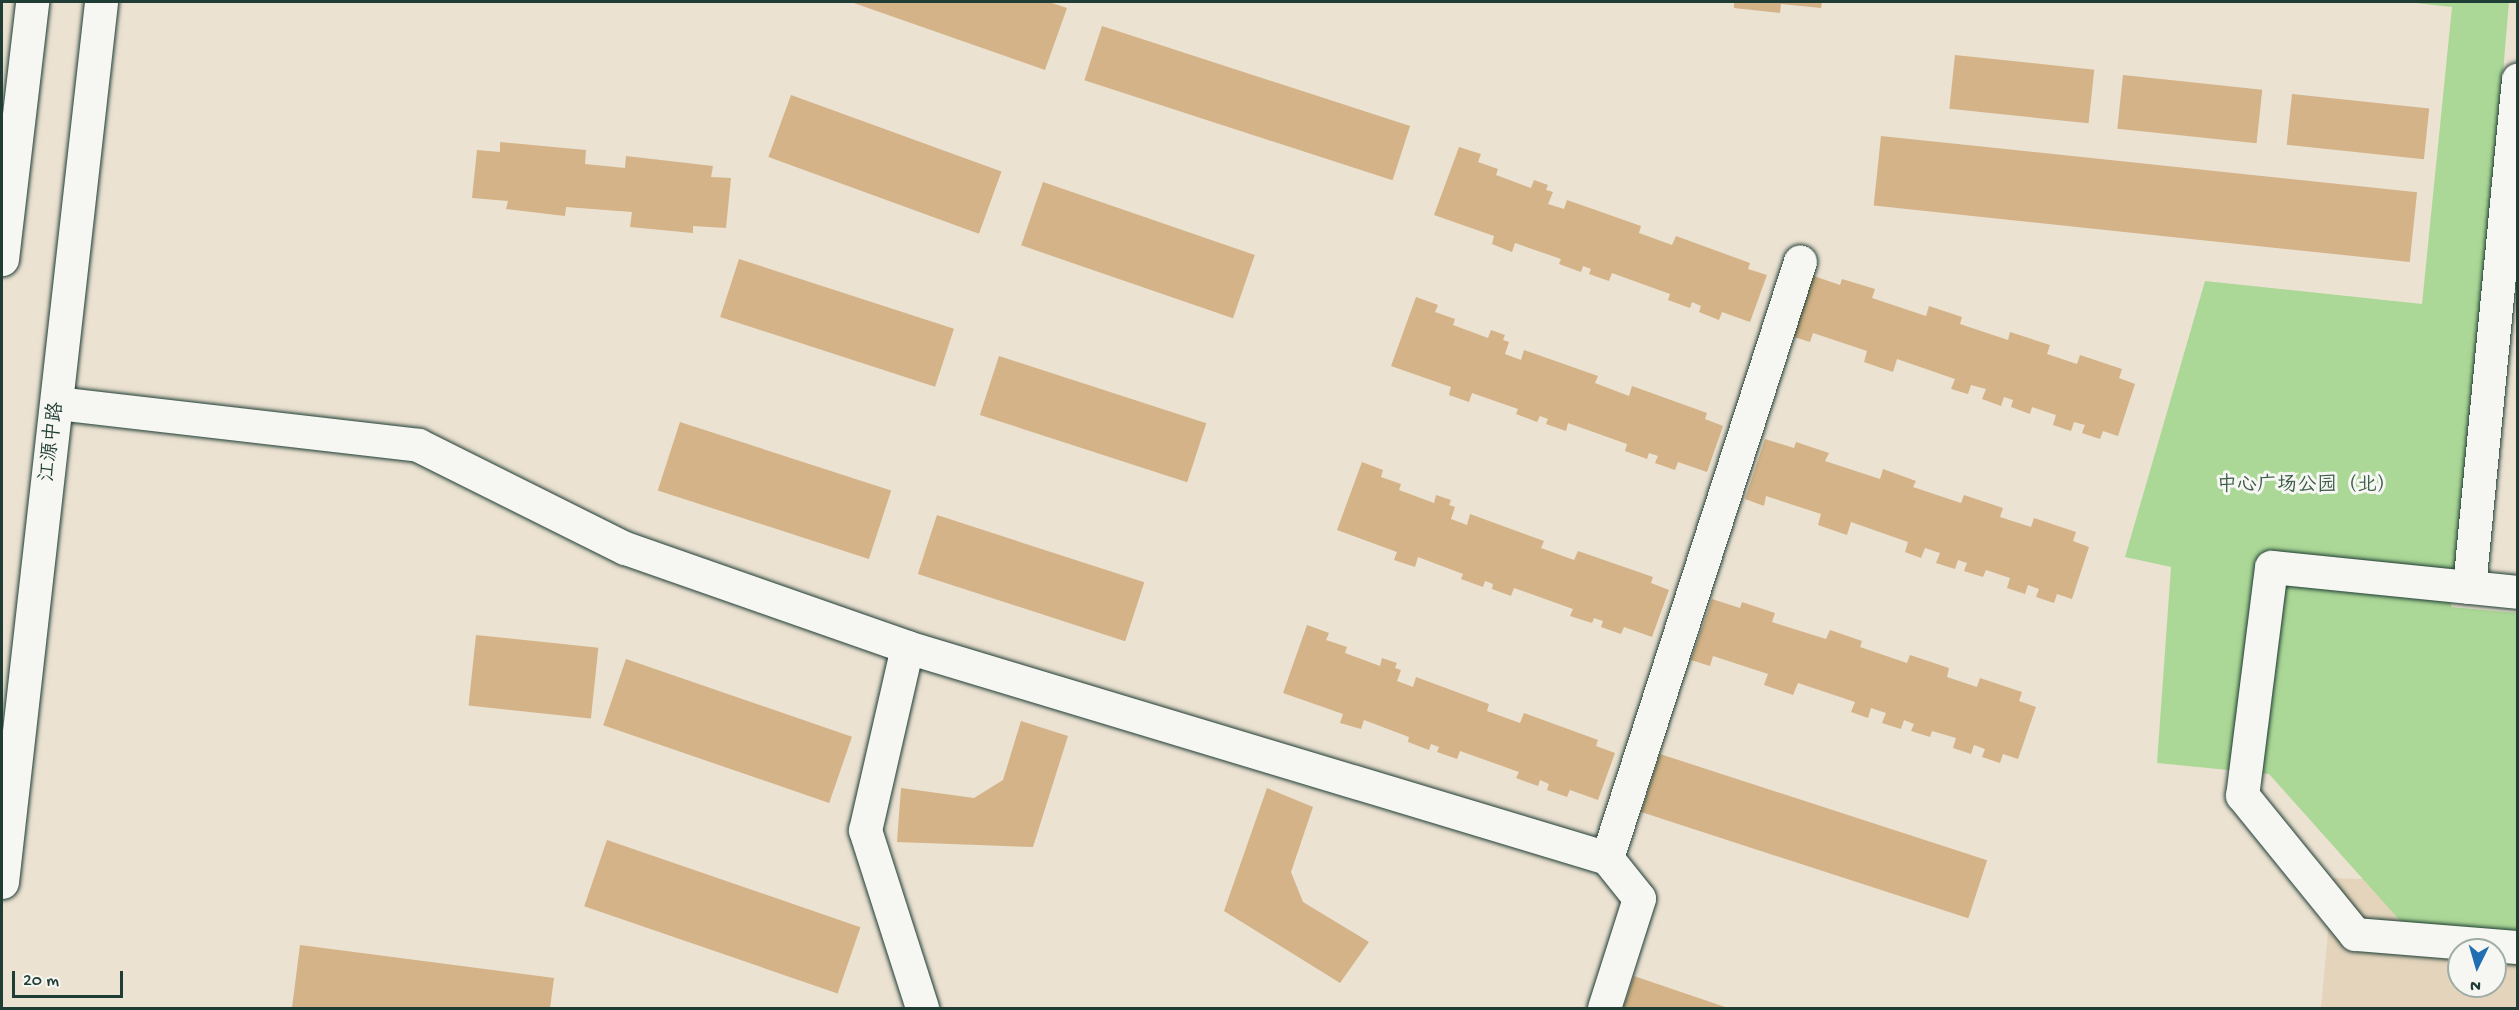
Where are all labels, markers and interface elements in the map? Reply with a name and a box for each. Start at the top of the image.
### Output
street label: 江源中路 [36,401,70,483]
park label: 中心广场公园（北） [2217,474,2397,498]
north arrow [2447,938,2507,998]
scale bar [15,959,126,997]
text: 20 m [23,971,59,992]
text: N [2470,975,2482,994]

